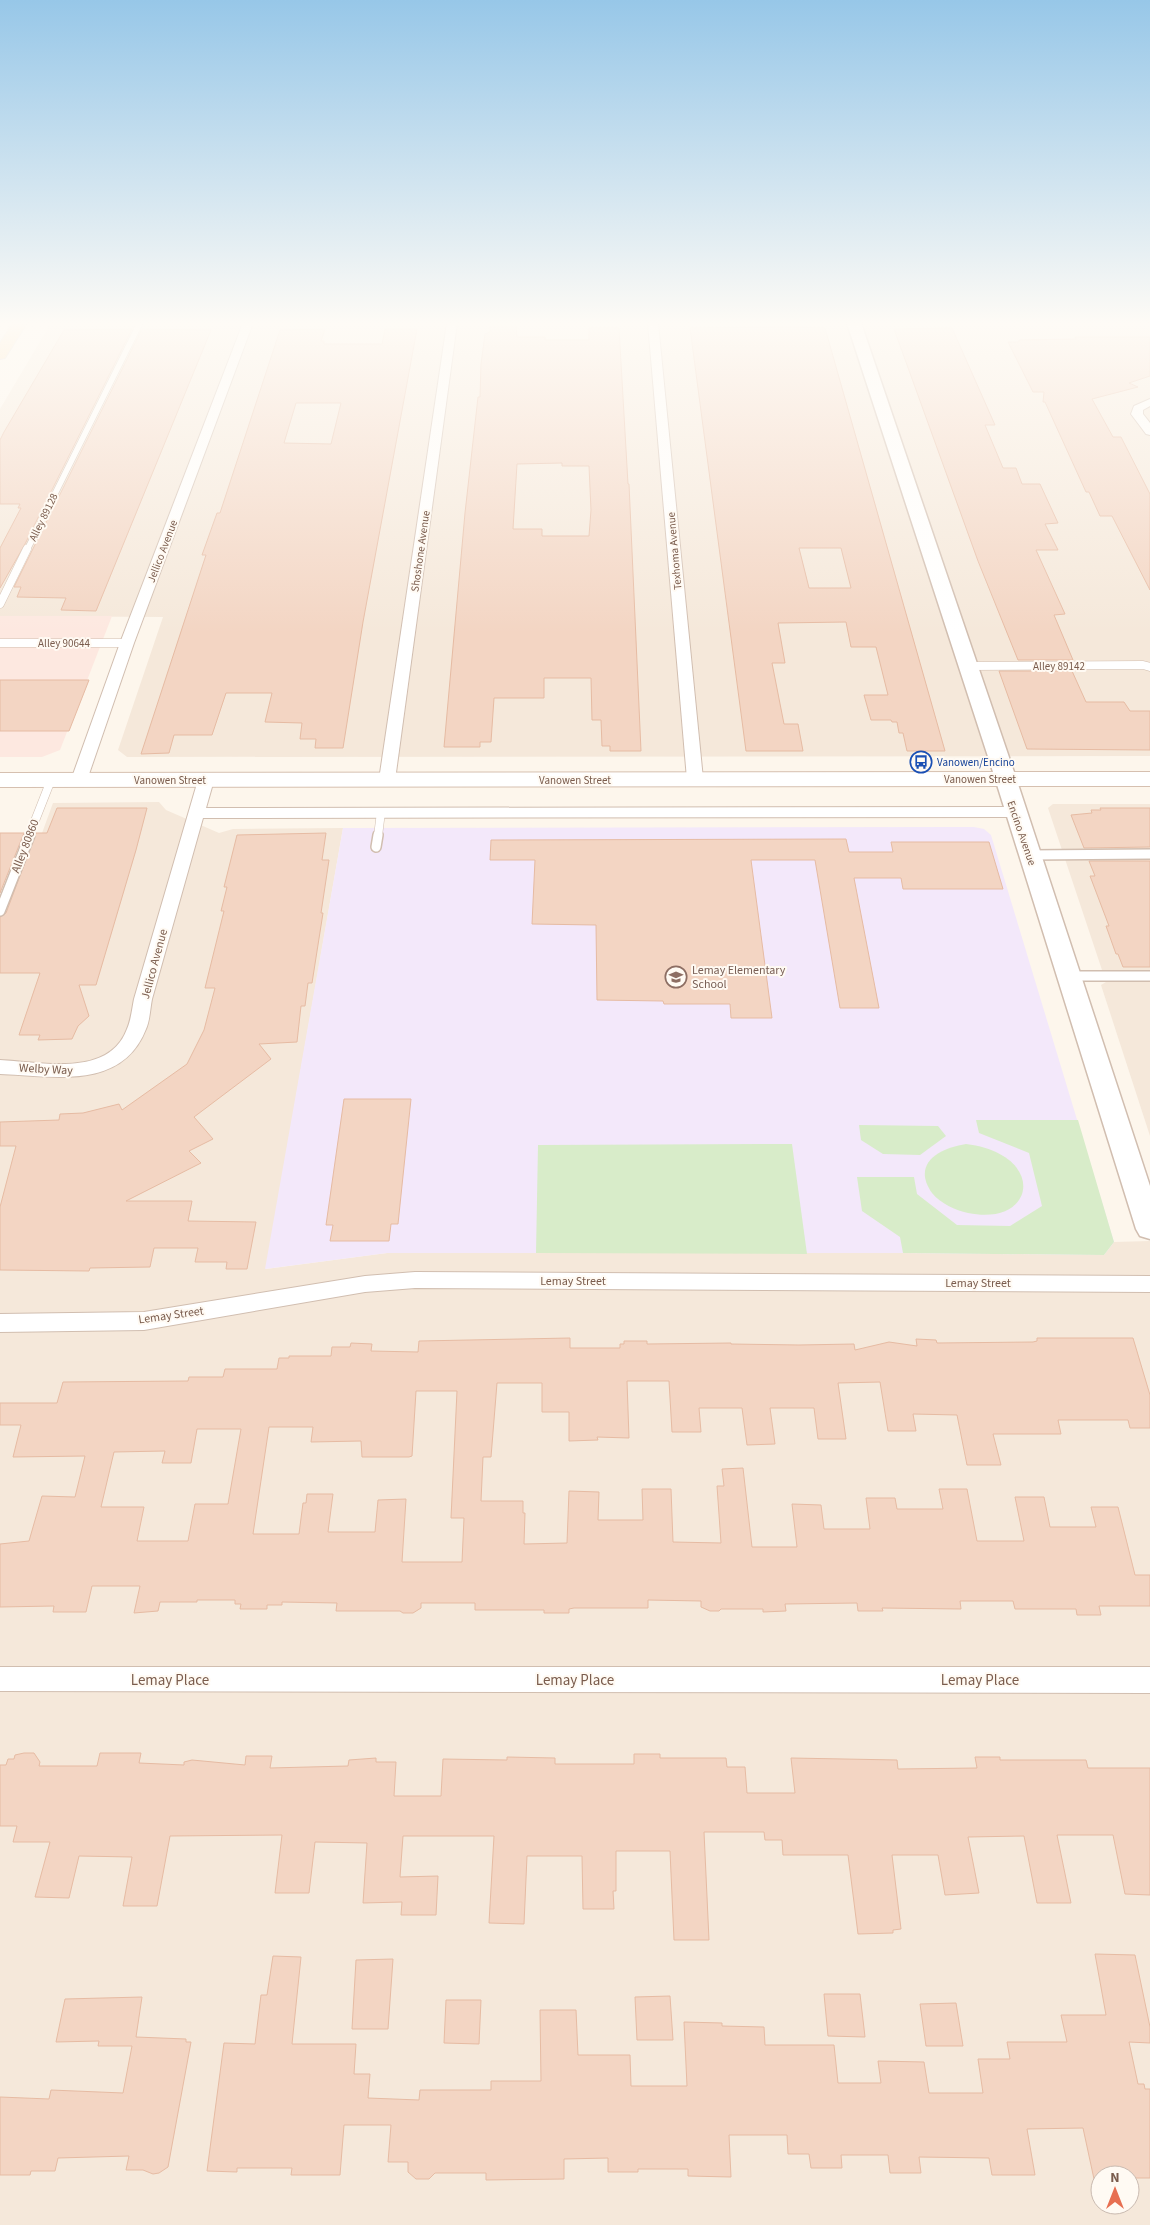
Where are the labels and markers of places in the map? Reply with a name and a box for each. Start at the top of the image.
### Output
bus stop icon: Vanowen/Encino [909,750,933,774]
place label: Vanowen/Encino [937,755,1015,770]
place label: Lemay Elementary School [692,962,786,993]
school or university icon: Lemay Elementary School [664,965,688,989]

